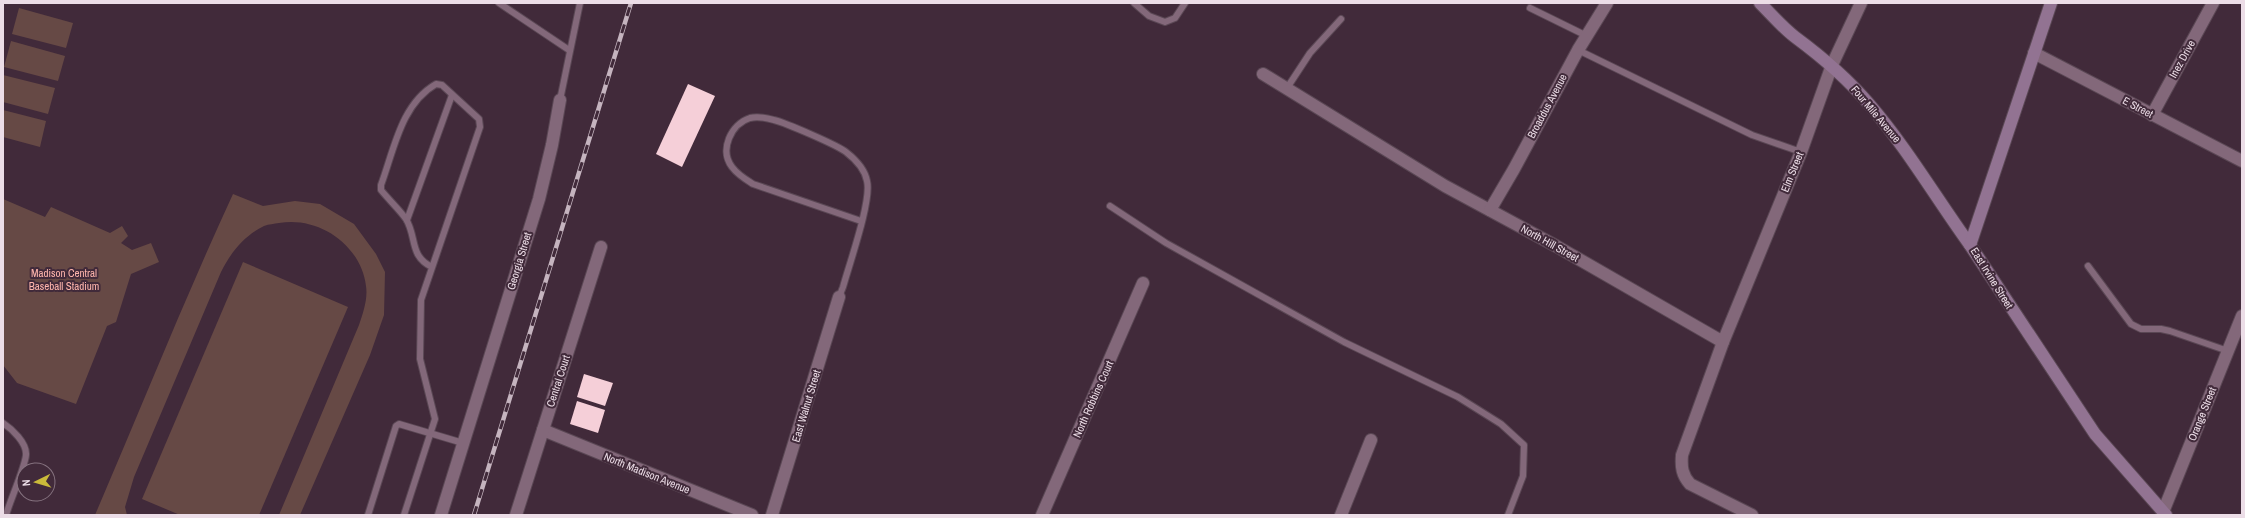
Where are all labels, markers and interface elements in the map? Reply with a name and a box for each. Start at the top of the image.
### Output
street label: Inez Drive [2166,38,2198,80]
street label: Broaddus Avenue [1524,71,1570,141]
street label: Four Mile Avenue [1848,83,1904,145]
street label: E Street [2120,93,2156,121]
street label: Elm Street [1778,149,1807,194]
street label: North Hill Street [1519,221,1582,265]
street label: Georgia Street [504,230,534,291]
street label: East Irvine Street [1968,245,2017,312]
park label: Madison Central Baseball Stadium [29,266,99,293]
street label: Central Court [543,353,573,409]
street label: North Robbins Court [1070,358,1116,440]
street label: East Walnut Street [788,368,824,444]
street label: Orange Street [2185,385,2219,443]
street label: North Madison Avenue [602,449,692,497]
north arrow [16,462,56,502]
text: N [19,479,33,487]

